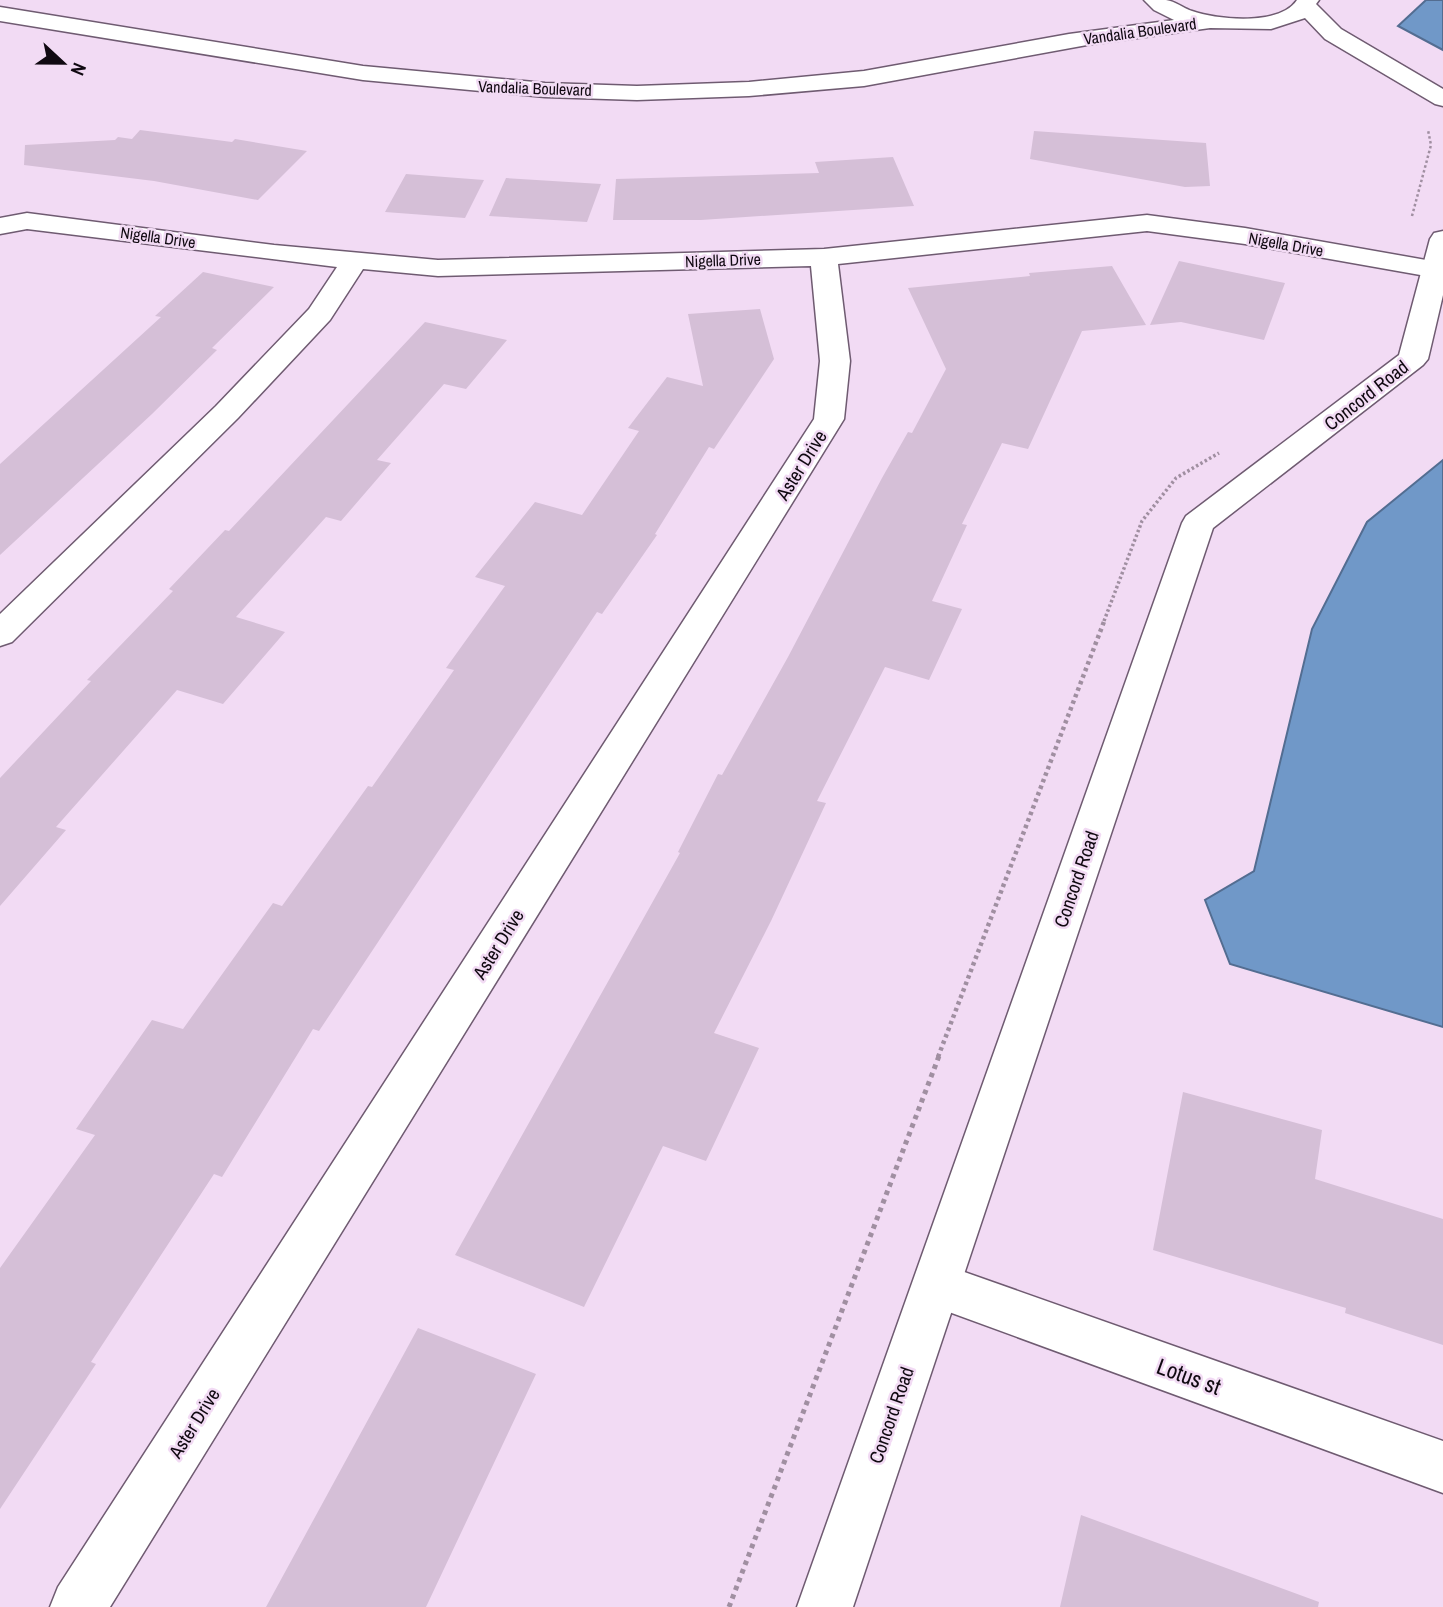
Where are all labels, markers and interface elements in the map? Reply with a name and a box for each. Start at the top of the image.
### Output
street label: Vandalia Boulevard [1082,12,1198,50]
north arrow [28,28,98,98]
text: N [65,59,93,79]
street label: Vandalia Boulevard [478,75,592,101]
street label: Nigella Drive [119,221,197,253]
street label: Nigella Drive [1247,227,1325,261]
street label: Nigella Drive [685,248,761,272]
street label: Concord Road [1318,354,1414,436]
street label: Aster Drive [769,425,833,506]
street label: Concord Road [1047,827,1105,931]
street label: Aster Drive [466,904,530,985]
street label: Lotus st [1153,1350,1225,1402]
street label: Concord Road [862,1363,920,1467]
street label: Aster Drive [162,1383,226,1464]

